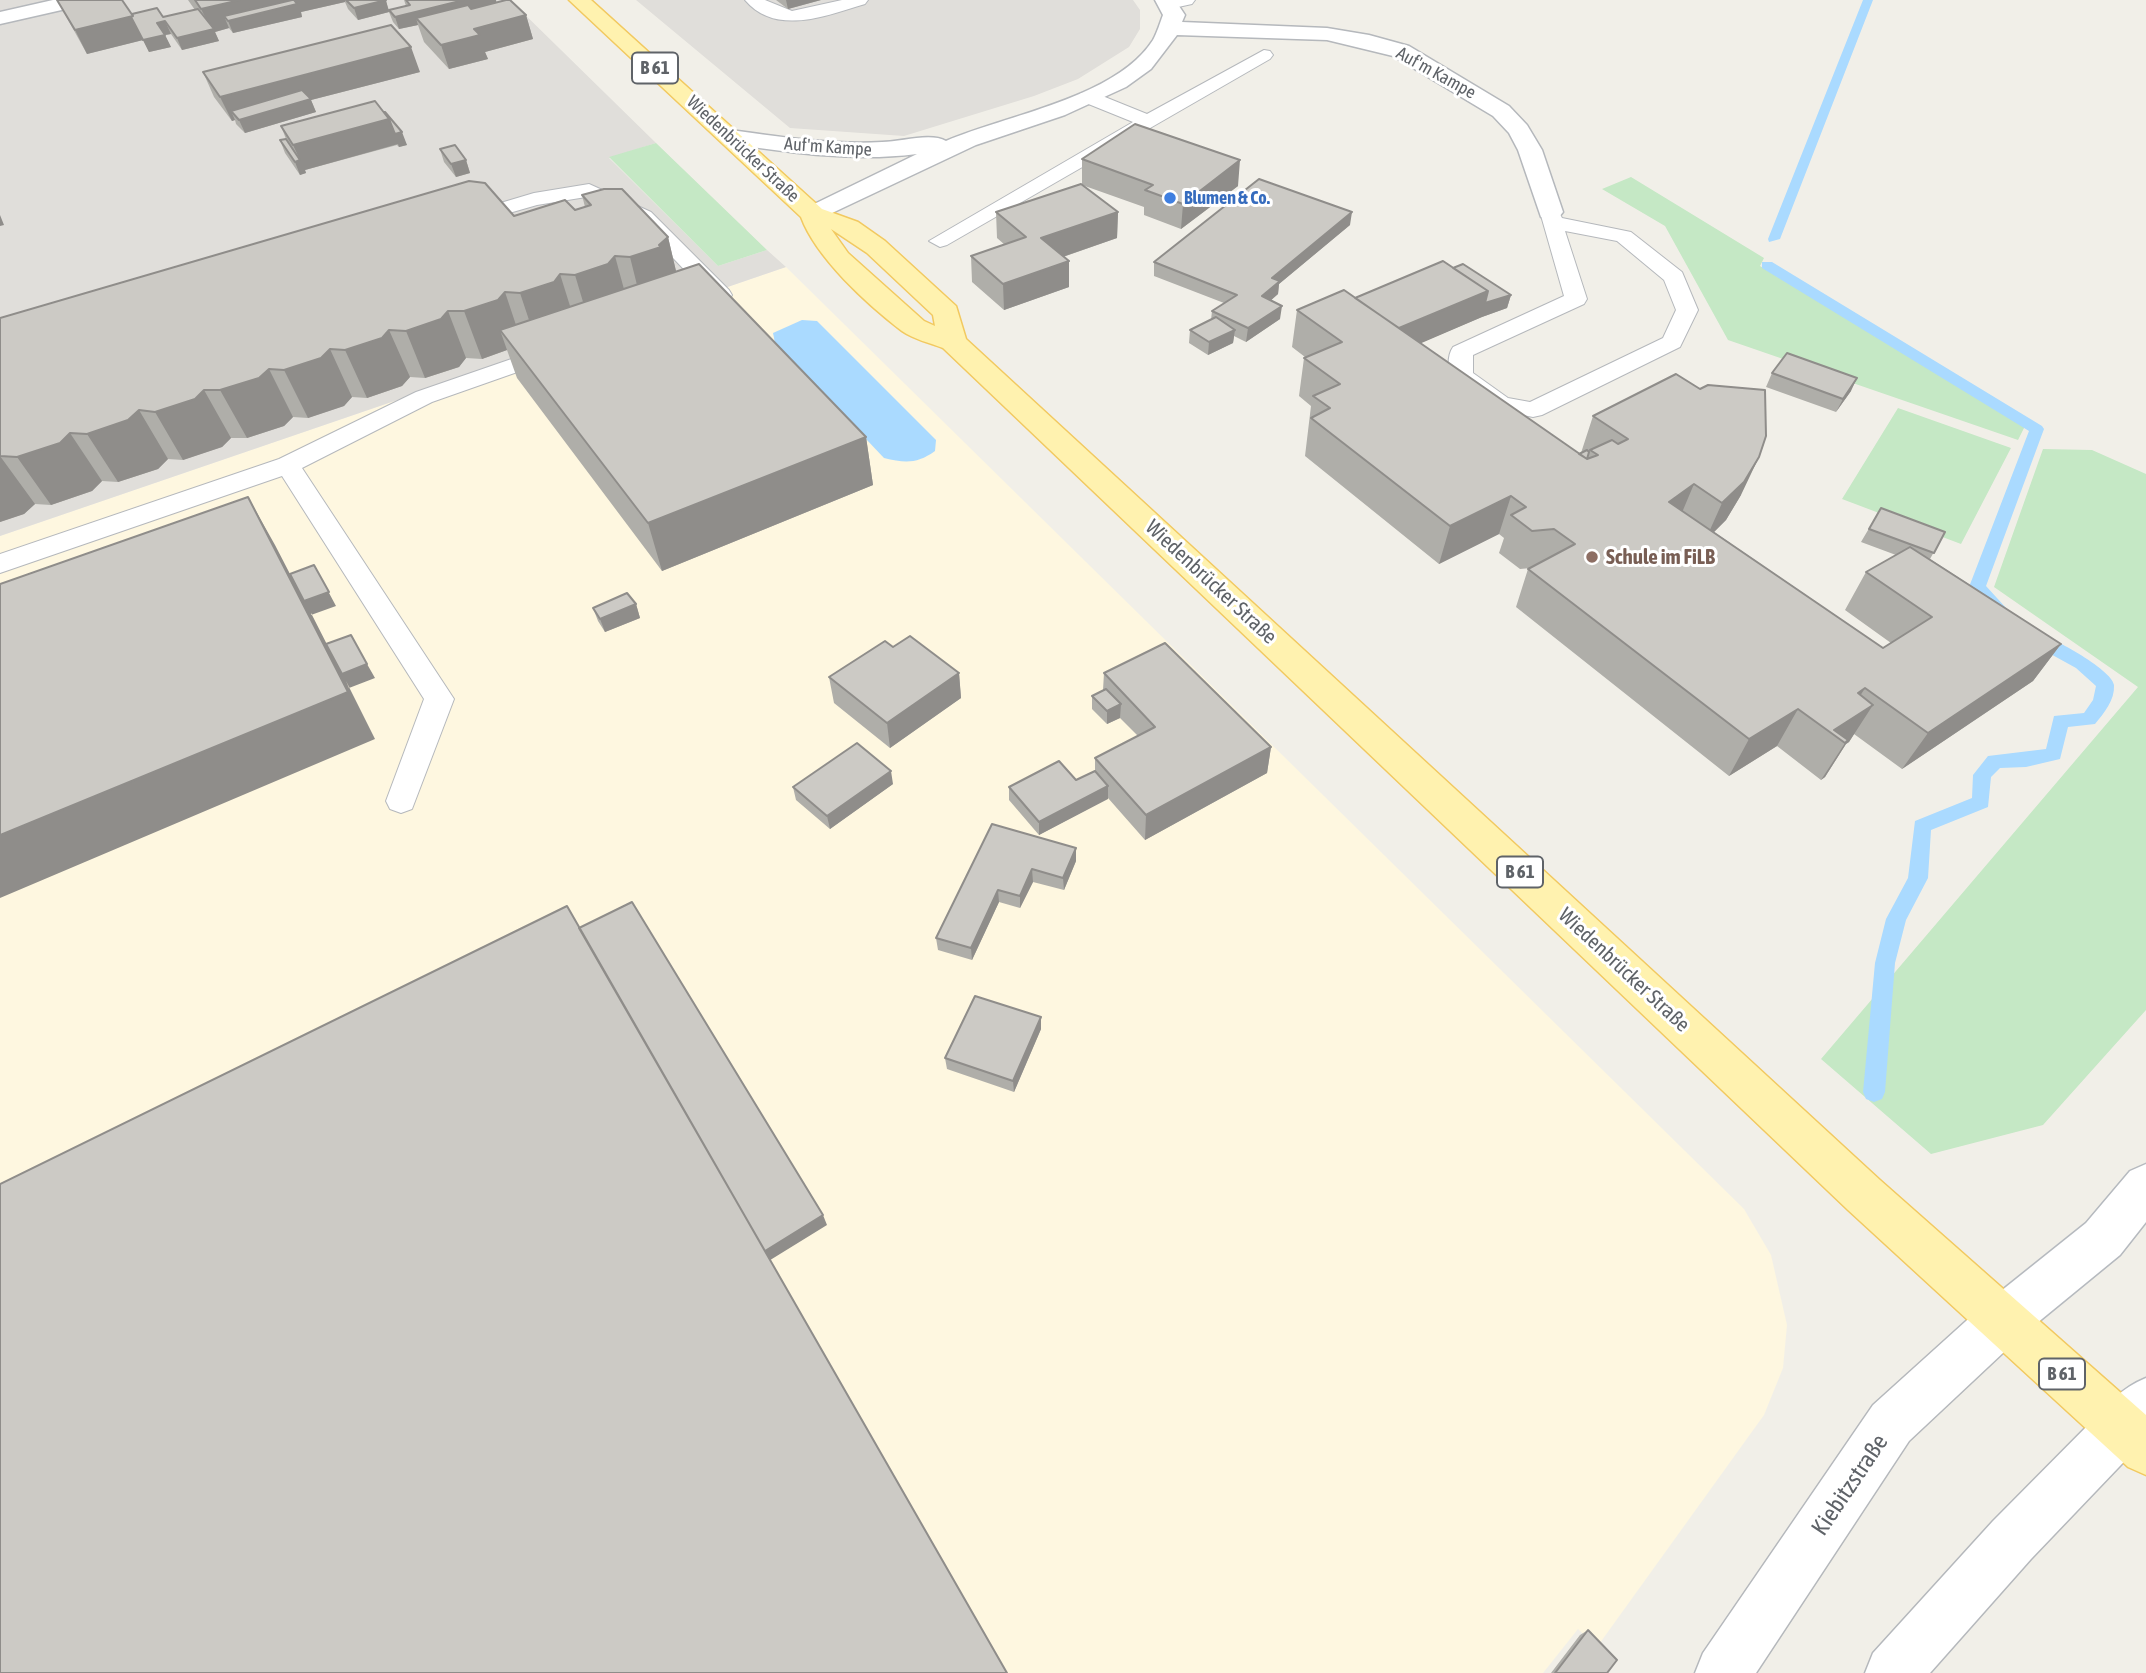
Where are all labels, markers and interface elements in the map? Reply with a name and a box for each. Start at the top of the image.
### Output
street label: Auf'm Kampe [1392,42,1480,104]
road number: B 61 [632,52,678,83]
street label: Wiedenbrücker Straße [682,91,804,207]
street label: Auf'm Kampe [783,133,873,161]
place label: Blumen & Co. [1184,187,1270,209]
marker: Blumen & Co. [1162,190,1178,206]
street label: Wiedenbrücker Straße [1140,515,1282,649]
place label: Schule im FiLB [1606,544,1715,570]
marker: Schule im FiLB [1584,549,1600,565]
road number: B 61 [1497,856,1543,888]
street label: Wiedenbrücker Straße [1553,903,1695,1037]
road number: B 61 [2039,1358,2085,1390]
street label: Kiebitzstraße [1806,1429,1894,1541]

